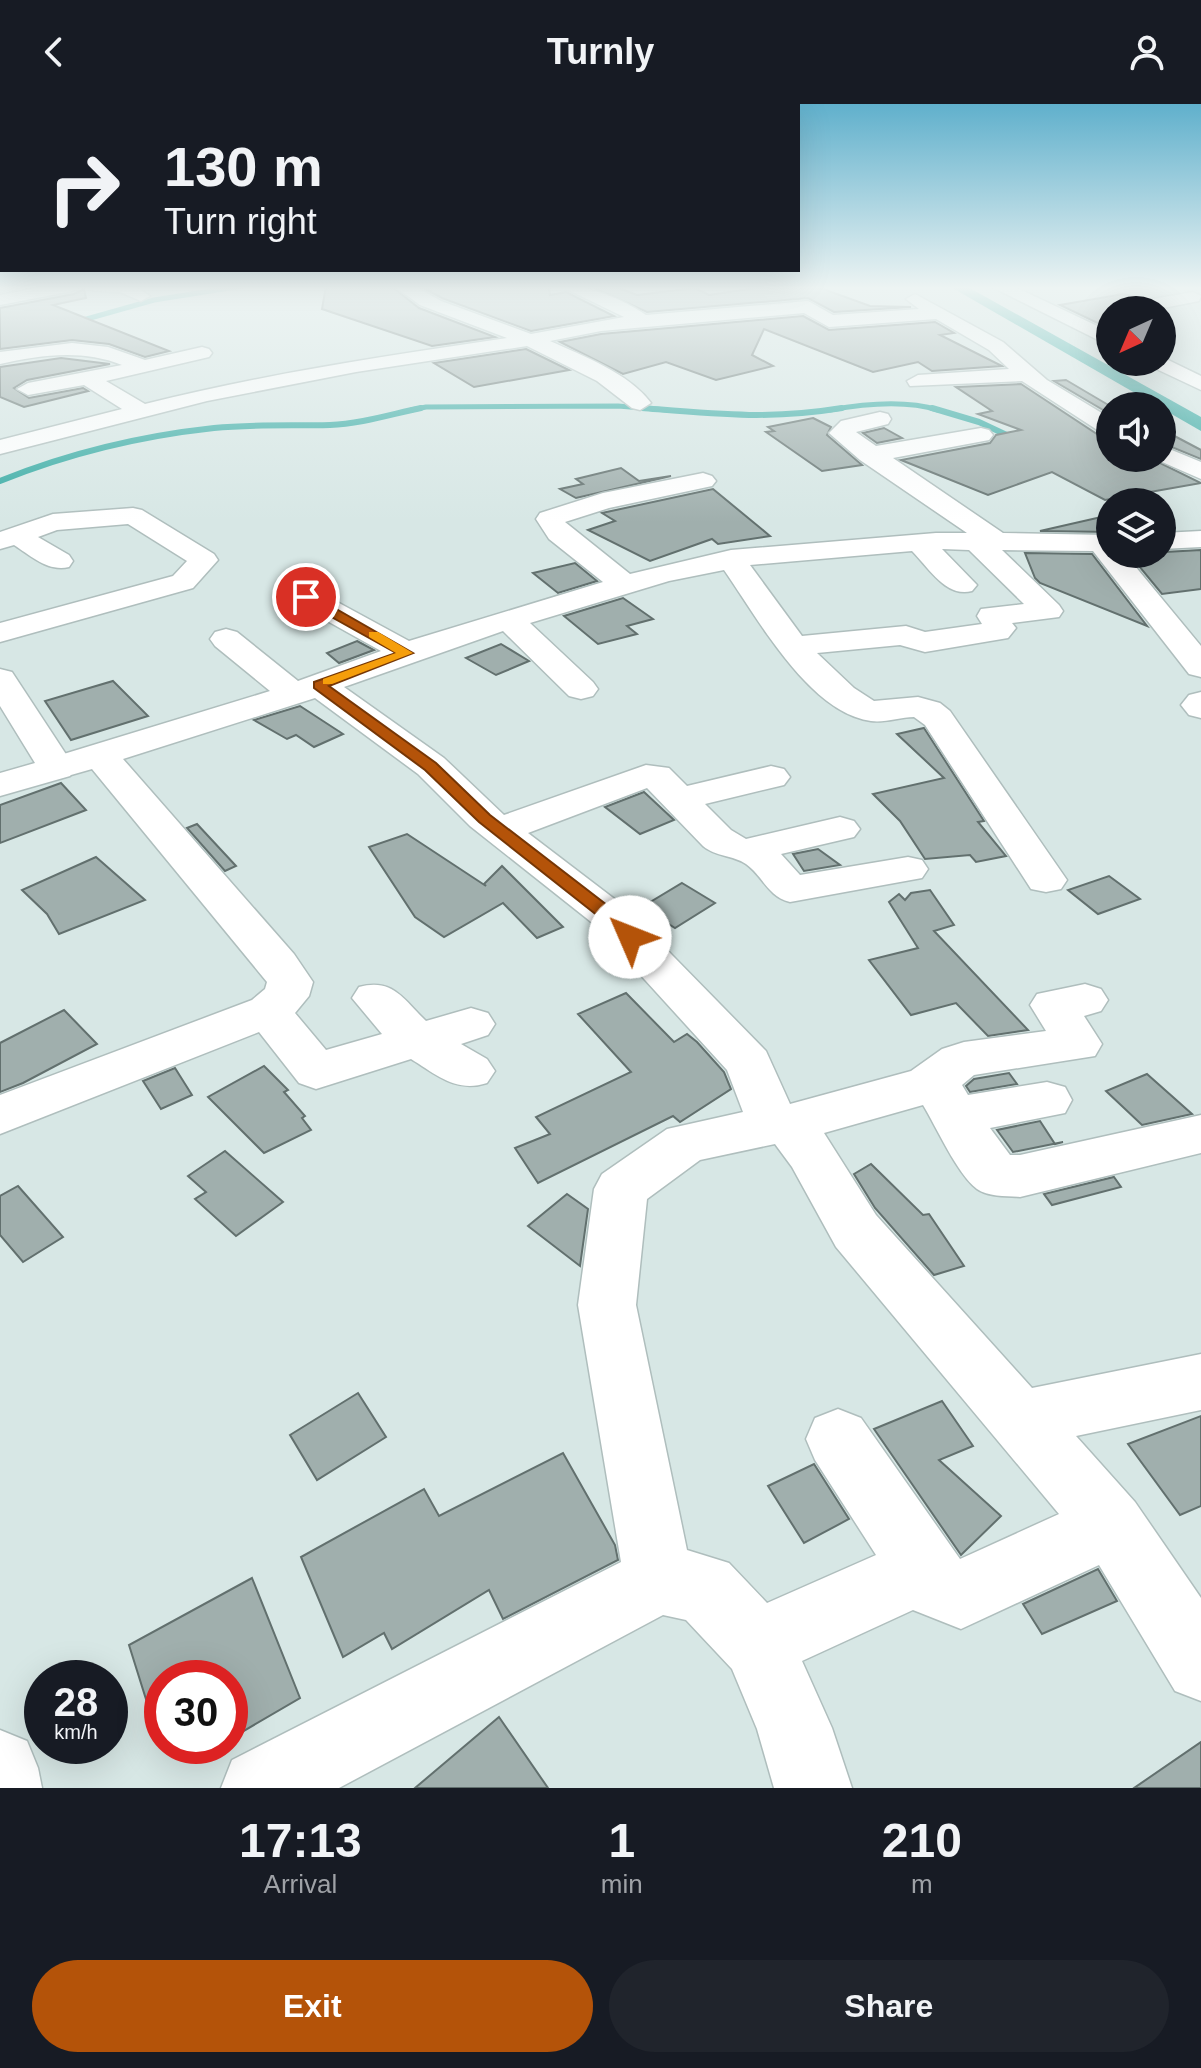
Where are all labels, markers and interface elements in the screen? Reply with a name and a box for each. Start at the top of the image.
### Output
icon: back [32,30,76,74]
icon: person [1125,30,1169,74]
text: Turnly [547,31,654,72]
text: 130 m [164,135,323,198]
icon: right [32,136,136,240]
text: Turn right [164,201,317,242]
north arrow [1096,296,1176,376]
map controls [1096,296,1176,568]
button: sound [1096,392,1176,472]
button: layers [1096,488,1176,568]
pin [272,563,340,631]
icon: arrive [284,575,328,619]
position arrow [588,895,672,979]
speed limit sign: 30 [144,1660,248,1764]
text: 28 [54,1680,98,1724]
text: km/h [54,1721,98,1743]
text: 17:13 [239,1814,362,1867]
text: 1 [608,1814,635,1867]
text: 210 [882,1814,962,1867]
text: Arrival [264,1869,337,1899]
text: min [601,1869,643,1899]
text: m [911,1869,933,1899]
button: Exit [32,1960,593,2052]
button: Share [609,1960,1169,2052]

